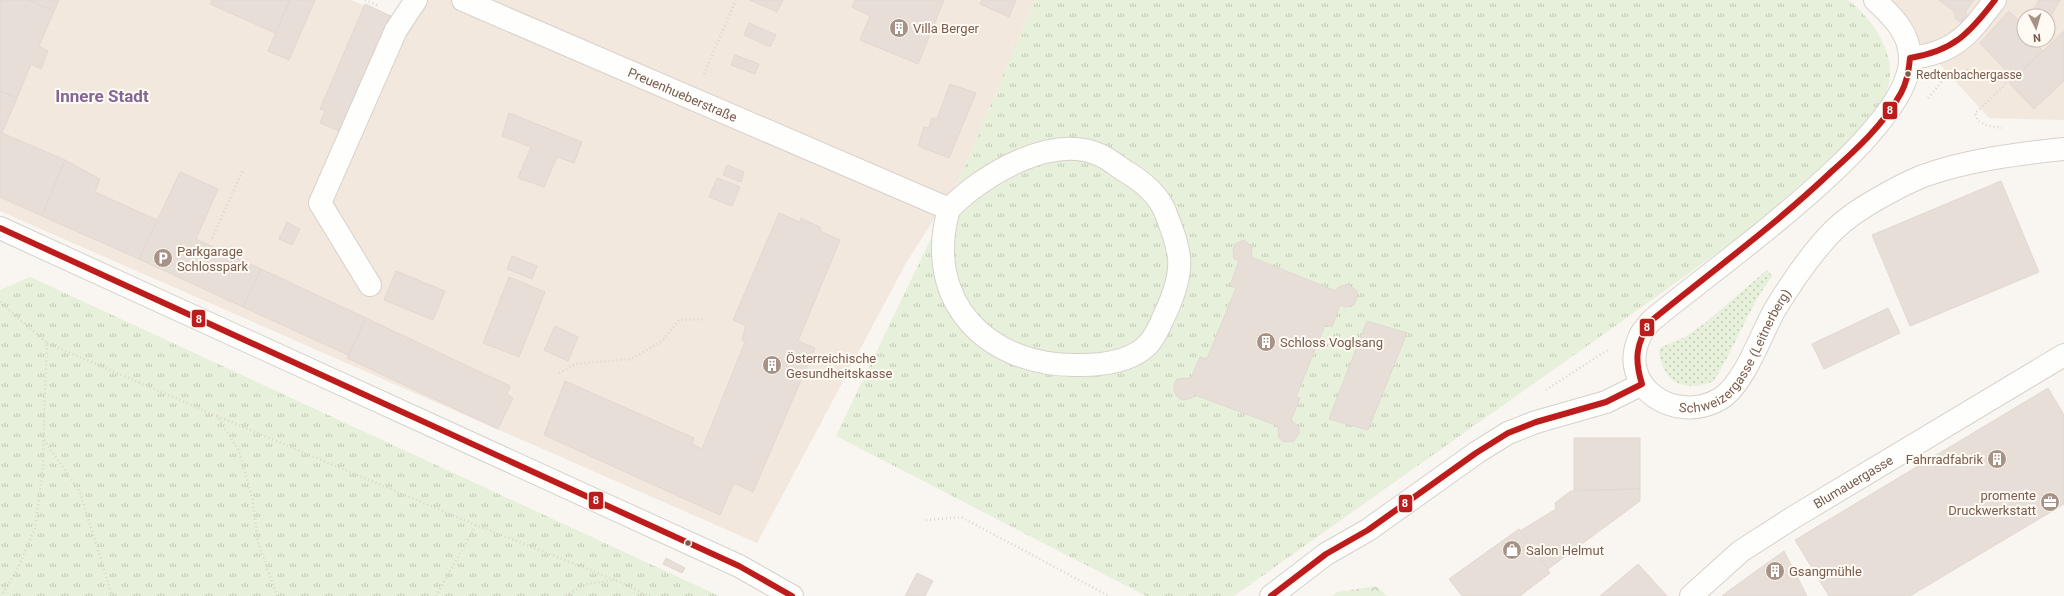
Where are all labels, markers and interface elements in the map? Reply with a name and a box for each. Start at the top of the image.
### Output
north arrow [2016,8,2056,48]
building icon: Villa Berger [888,17,910,39]
place label: Villa Berger [913,21,980,36]
text: N [2032,31,2041,44]
street label: Preuenhueberstraße [625,65,739,125]
place label: Redtenbachergasse [1916,68,2022,82]
marker: Redtenbachergasse [1903,69,1913,79]
district label: Innere Stadt [55,86,149,106]
line badge: 8 [1882,101,1898,120]
text: 8 [1887,104,1893,117]
place label: Parkgarage Schlosspark [177,244,248,274]
parking icon: Parkgarage Schlosspark [152,247,174,269]
street label: Schweizergasse (Leitnerberg) [1678,286,1794,415]
line badge: 8 [191,309,206,328]
text: 8 [196,313,202,326]
line badge: 8 [1639,318,1655,337]
text: 8 [1644,321,1650,334]
building icon: Schloss Voglsang [1255,331,1277,353]
place label: Schloss Voglsang [1280,335,1383,350]
place label: Österreichische Gesundheitskasse [786,351,892,381]
building icon: Österreichische Gesundheitskasse [761,354,783,376]
building icon: Fahrradfabrik [1986,448,2008,470]
street label: Blumauergasse [1811,452,1896,512]
place label: Fahrradfabrik [1906,452,1983,467]
place label: promente Druckwerkstatt [1948,488,2036,518]
line badge: 8 [588,491,604,510]
office icon: promente Druckwerkstatt [2039,491,2061,513]
text: 8 [593,494,599,507]
line badge: 8 [1398,494,1413,513]
text: 8 [1402,497,1408,510]
unlabelled marker [683,538,693,548]
shop icon: Salon Helmut [1501,539,1523,561]
place label: Salon Helmut [1526,543,1604,558]
building icon: Gsangmühle [1764,560,1786,582]
place label: Gsangmühle [1789,564,1862,579]

